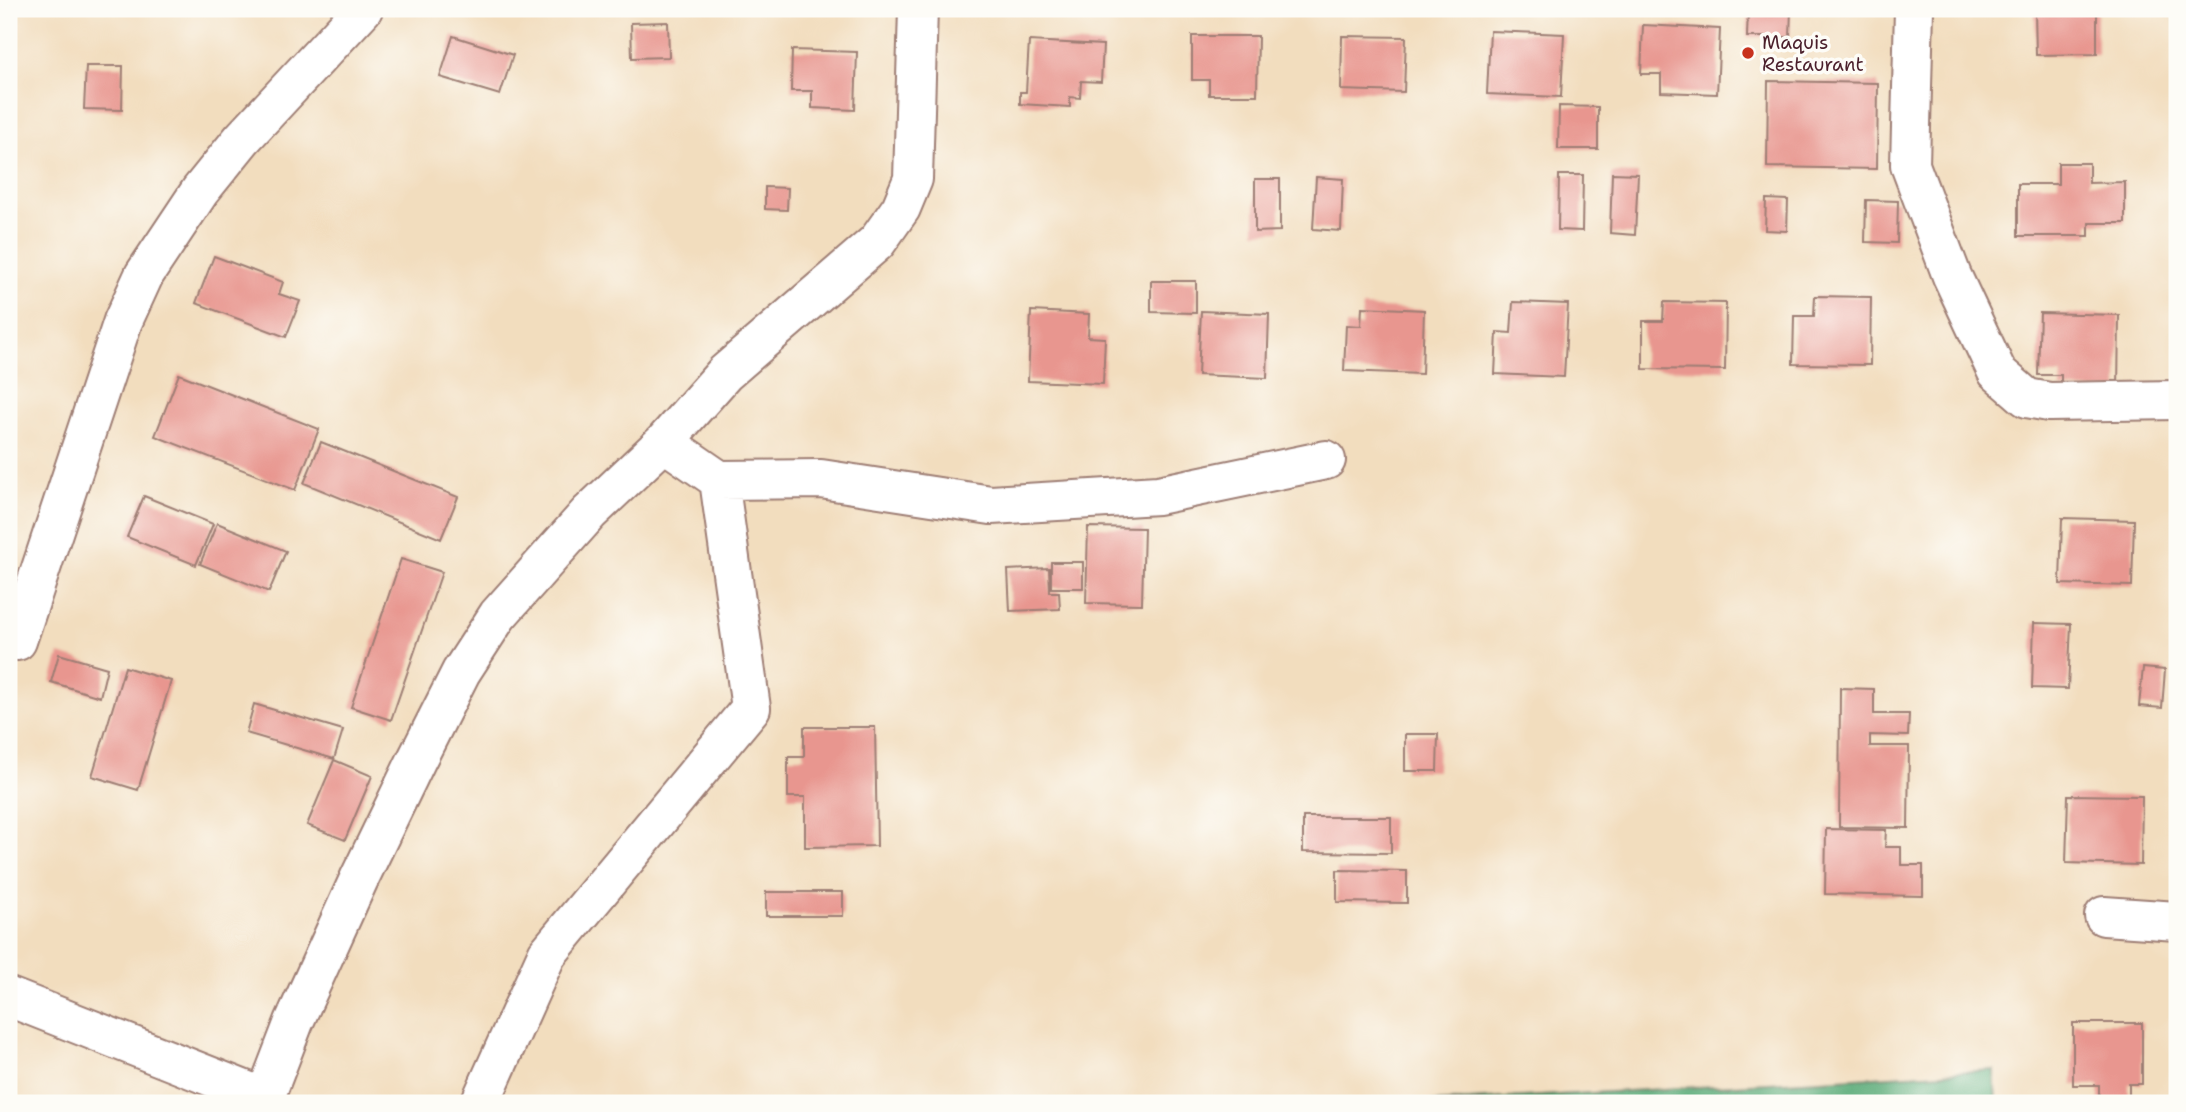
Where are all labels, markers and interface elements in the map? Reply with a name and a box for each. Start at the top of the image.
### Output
place label: Maquis Restaurant [1762,30,1864,77]
marker: Maquis Restaurant [1740,45,1756,61]

